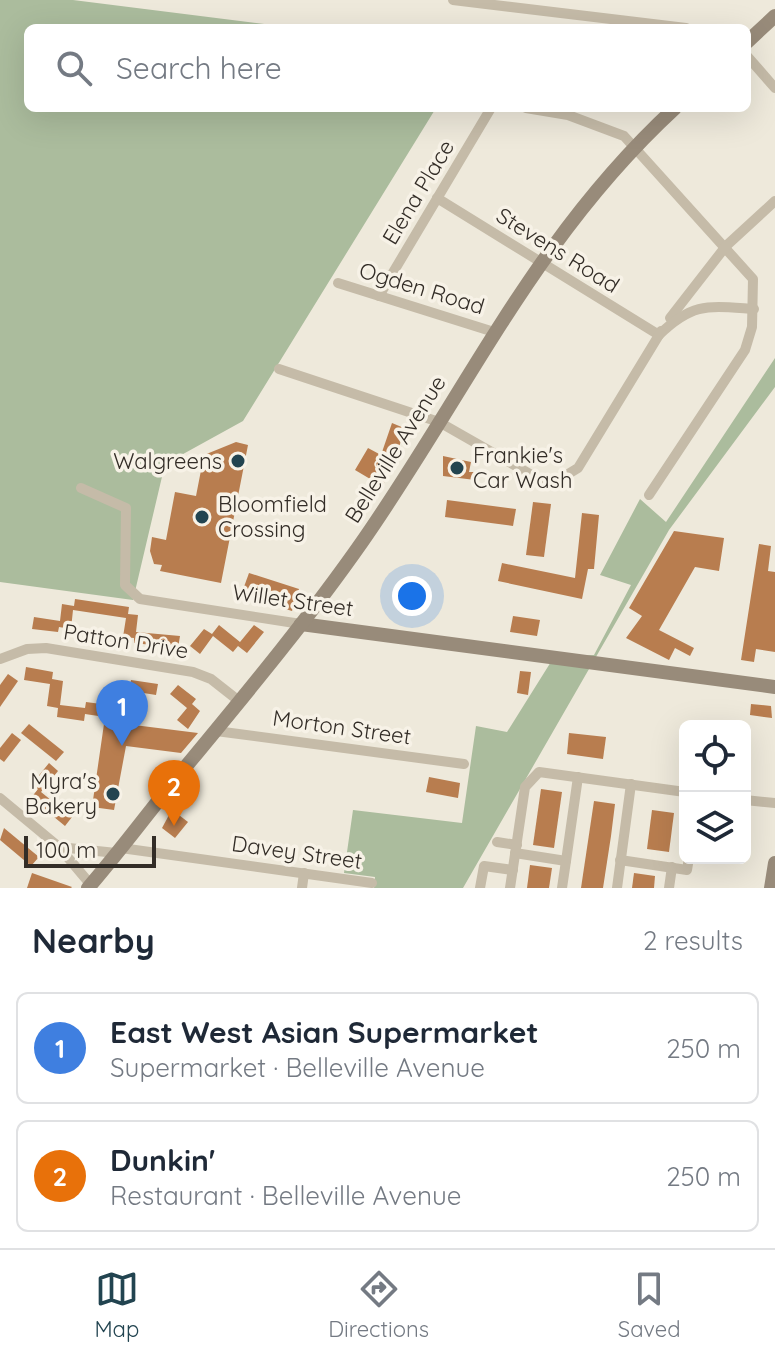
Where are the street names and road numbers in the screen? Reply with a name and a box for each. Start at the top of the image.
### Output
street label: Elena Place [376,135,460,249]
street label: Stevens Road [491,201,625,299]
street label: Ogden Road [356,256,488,320]
street label: Belleville Avenue [338,370,452,528]
street label: Willet Street [231,578,355,622]
street label: Patton Drive [62,617,190,665]
street label: Morton Street [271,703,413,751]
street label: Davey Street [230,829,364,875]

